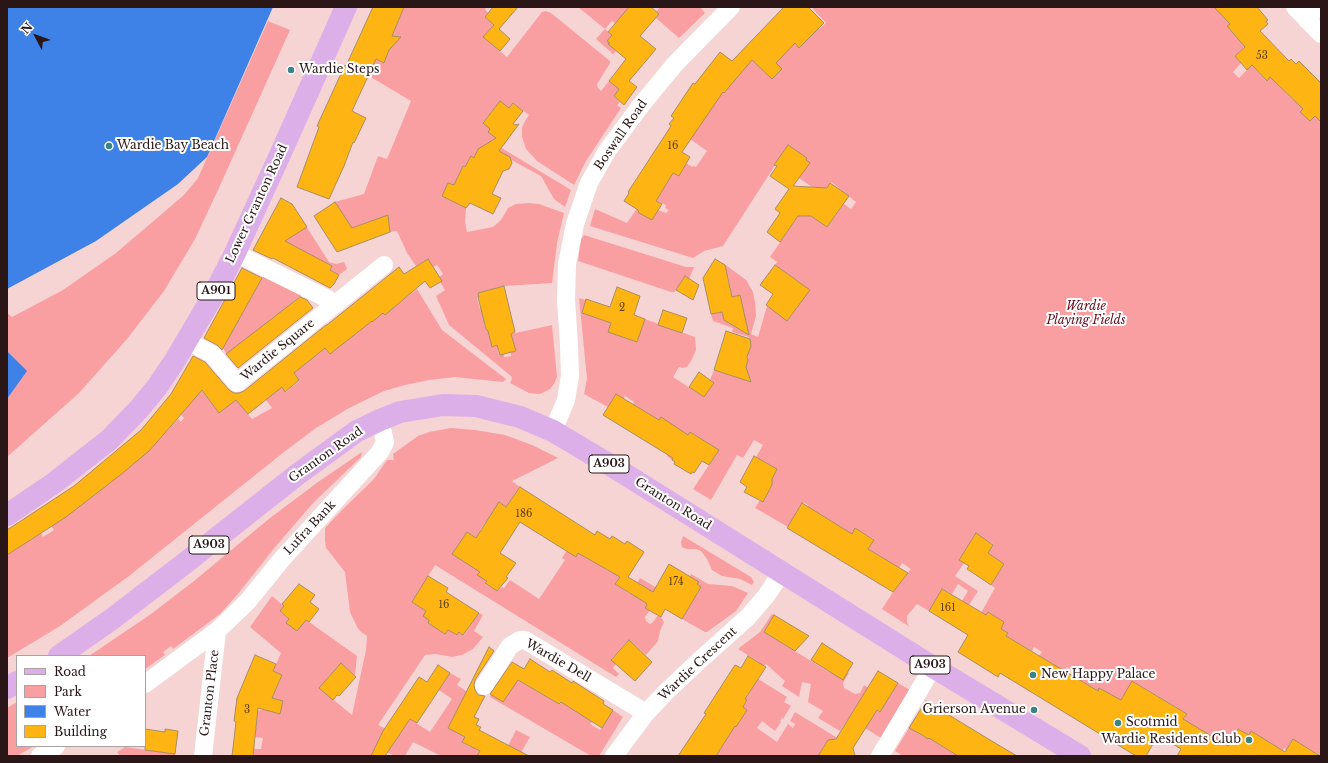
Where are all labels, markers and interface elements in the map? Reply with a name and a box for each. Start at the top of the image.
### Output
north arrow [16,16,56,56]
text: N [18,20,36,37]
house number: 53 [1256,50,1268,62]
place label: Wardie Steps [299,63,380,77]
marker: Wardie Steps [286,65,296,75]
street label: Boswall Road [591,97,651,173]
place label: Wardie Bay Beach [117,139,229,153]
house number: 16 [668,140,678,152]
marker: Wardie Bay Beach [104,141,114,151]
street label: Lower Granton Road [223,142,291,266]
road number: A901 [197,282,235,300]
park label: Wardie Playing Fields [1046,300,1126,328]
house number: 2 [619,302,625,314]
street label: Wardie Square [238,316,318,384]
street label: Granton Road [286,424,366,486]
road number: A903 [589,455,629,473]
street label: Granton Road [632,475,714,533]
street label: Lufra Bank [281,498,339,558]
house number: 186 [516,508,532,520]
road number: A903 [189,536,229,554]
house number: 174 [668,576,684,588]
house number: 16 [439,599,449,611]
house number: 161 [940,602,956,614]
street label: Wardie Crescent [656,624,740,704]
street label: Wardie Dell [523,636,593,686]
street label: Granton Place [198,649,222,737]
legend [16,655,146,747]
road number: A903 [910,656,950,674]
text: Road [54,664,86,679]
place label: New Happy Palace [1041,668,1155,682]
marker: New Happy Palace [1028,670,1038,680]
text: Park [54,684,82,699]
place label: Grierson Avenue [922,703,1026,717]
text: Water [54,704,91,719]
house number: 3 [244,704,250,716]
marker: Grierson Avenue [1029,705,1039,715]
place label: Scotmid [1126,716,1178,730]
marker: Scotmid [1113,718,1123,728]
text: Building [54,724,107,739]
place label: Wardie Residents Club [1101,733,1241,747]
marker: Wardie Residents Club [1244,735,1254,745]

